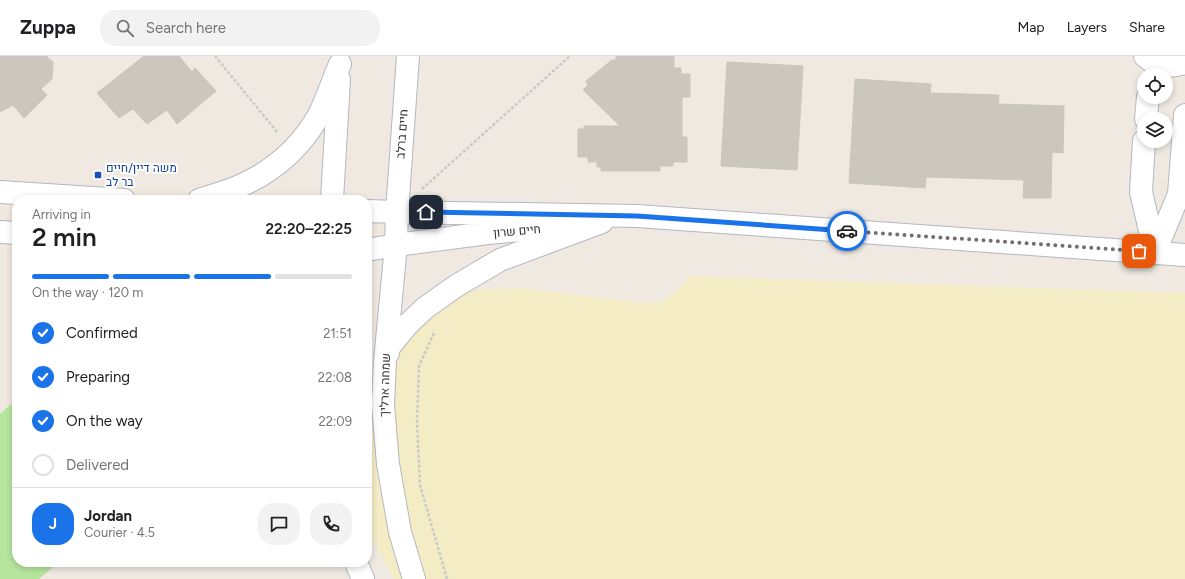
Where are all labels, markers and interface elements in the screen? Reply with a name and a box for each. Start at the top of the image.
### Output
search box [100,10,380,46]
text: Zuppa [20,16,76,39]
icon: search [114,17,136,39]
text: Search here [146,19,226,37]
text: Map [1017,19,1045,36]
text: Layers [1067,19,1107,36]
text: Share [1129,19,1165,36]
map controls [1137,68,1173,148]
button: locate [1137,68,1173,104]
street label: חיים ברלב [393,109,411,159]
button: layers [1137,112,1173,148]
place label: משה דיין/חיים בר לב [106,161,177,189]
marker: משה דיין/חיים בר לב [93,170,103,180]
pin [409,195,443,229]
icon: home [415,201,437,223]
text: Arriving in [32,207,91,222]
courier [827,211,867,251]
text: 22:20–22:25 [266,220,352,238]
icon: car [836,220,858,242]
text: 2 min [32,221,97,253]
street label: חיים שרון [493,222,541,240]
pin [1122,234,1156,268]
icon: bag [1128,240,1150,262]
text: On the way · 120 m [32,285,143,300]
icon: check [32,322,54,344]
text: Confirmed [66,324,138,342]
text: 21:51 [323,326,352,341]
street label: שמחה ארליך [377,353,393,417]
icon: check [32,366,54,388]
text: Preparing [66,368,130,386]
text: 22:08 [318,370,352,385]
icon: check [32,410,54,432]
text: On the way [66,412,143,430]
text: 22:09 [318,414,352,429]
text: Delivered [66,456,129,474]
button: chat [258,503,300,545]
button: phone [310,503,352,545]
text: Jordan [84,507,132,525]
text: J [49,515,57,533]
text: Courier · 4.5 [84,525,155,540]

